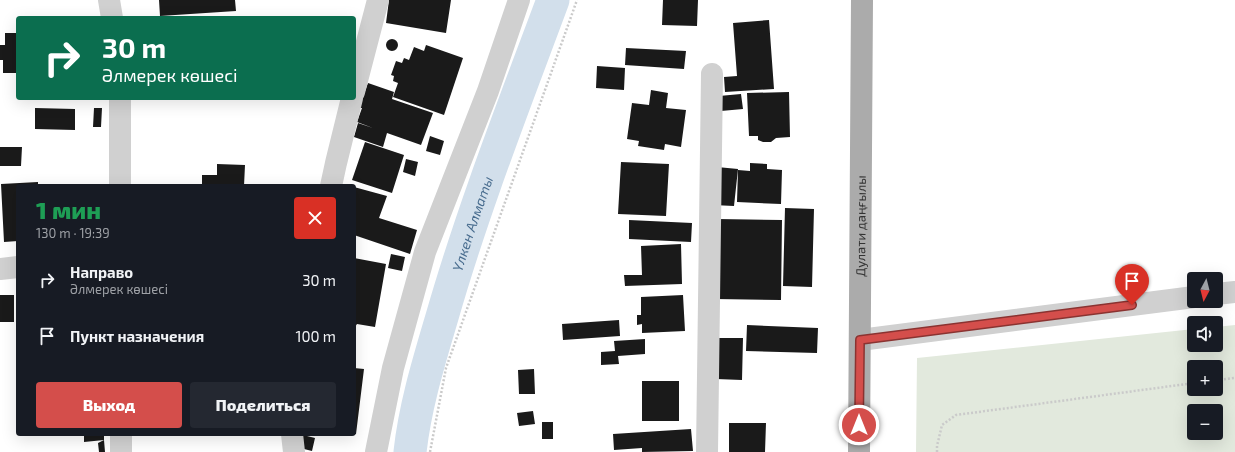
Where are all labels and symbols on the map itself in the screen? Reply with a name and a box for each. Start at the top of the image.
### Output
water label: Үлкен Алматы [448,174,496,273]
street label: Дулати даңғылы [852,175,869,277]
pin [1115,264,1149,305]
north arrow [1187,272,1223,308]
position arrow [838,404,880,446]

